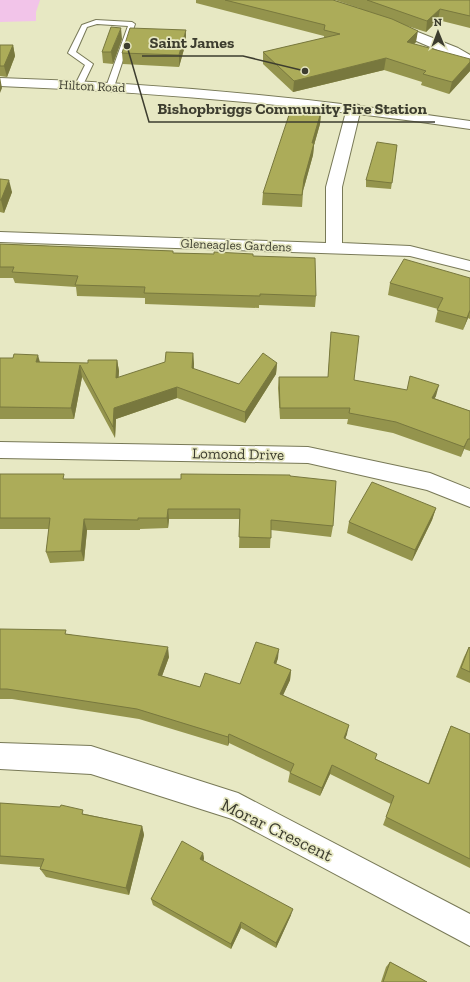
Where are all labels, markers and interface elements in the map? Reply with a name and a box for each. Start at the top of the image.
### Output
north arrow [418,12,458,52]
text: N [434,16,443,29]
callout: Saint James [142,28,243,56]
text: Saint James [150,33,234,52]
street label: Hilton Road [58,77,126,95]
callout: Bishopbriggs Community Fire Station [149,94,435,122]
text: Bishopbriggs Community Fire Station [157,99,427,118]
street label: Gleneagles Gardens [180,236,292,254]
street label: Lomond Drive [192,444,284,464]
street label: Morar Crescent [218,793,337,867]

